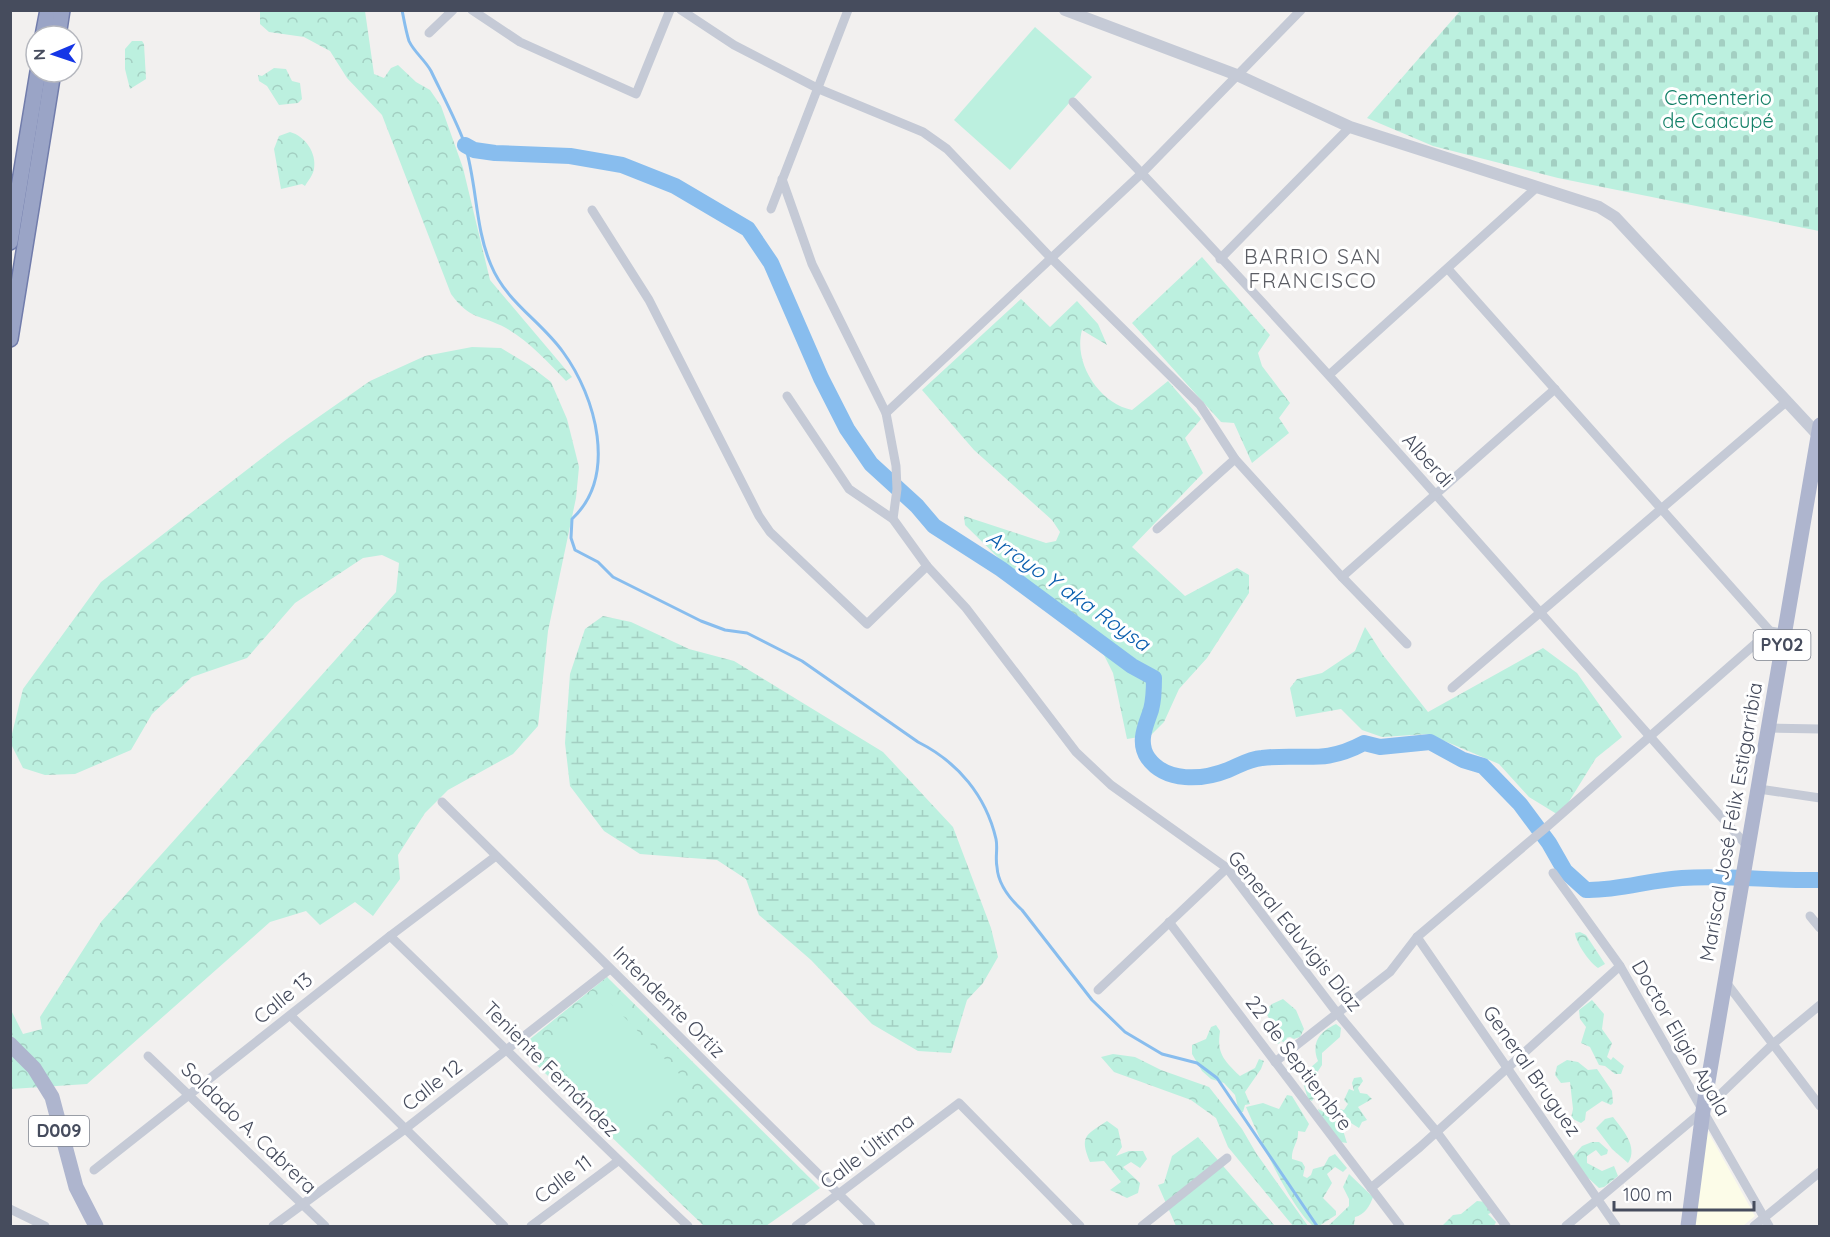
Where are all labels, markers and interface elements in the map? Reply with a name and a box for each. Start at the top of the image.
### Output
north arrow [24,24,84,84]
text: N [29,48,49,61]
park label: Cementerio de Caacupé [1662,85,1774,133]
district label: BARRIO SAN FRANCISCO [1244,243,1382,293]
street label: Alberdi [1397,427,1459,492]
water label: Arroyo Y aka Roysa [982,524,1156,657]
road number: PY02 [1754,630,1810,660]
street label: Mariscal José Félix Estigarribia [1694,680,1767,963]
street label: General Eduvigis Díaz [1223,845,1368,1016]
street label: Intendente Ortiz [608,940,731,1063]
street label: Doctor Eligio Ayala [1627,955,1736,1120]
street label: Calle 13 [248,966,317,1029]
street label: 22 de Septiembre [1241,990,1358,1135]
street label: Teniente Fernández [478,996,624,1142]
street label: General Bruguez [1478,1000,1587,1141]
street label: Calle 12 [397,1053,467,1116]
street label: Soldado A. Cabrera [176,1056,322,1199]
street label: Calle Última [815,1107,919,1194]
road number: D009 [29,1116,89,1146]
street label: Calle 11 [529,1149,596,1208]
scale bar [1614,1174,1754,1212]
text: 100 m [1623,1183,1672,1206]

